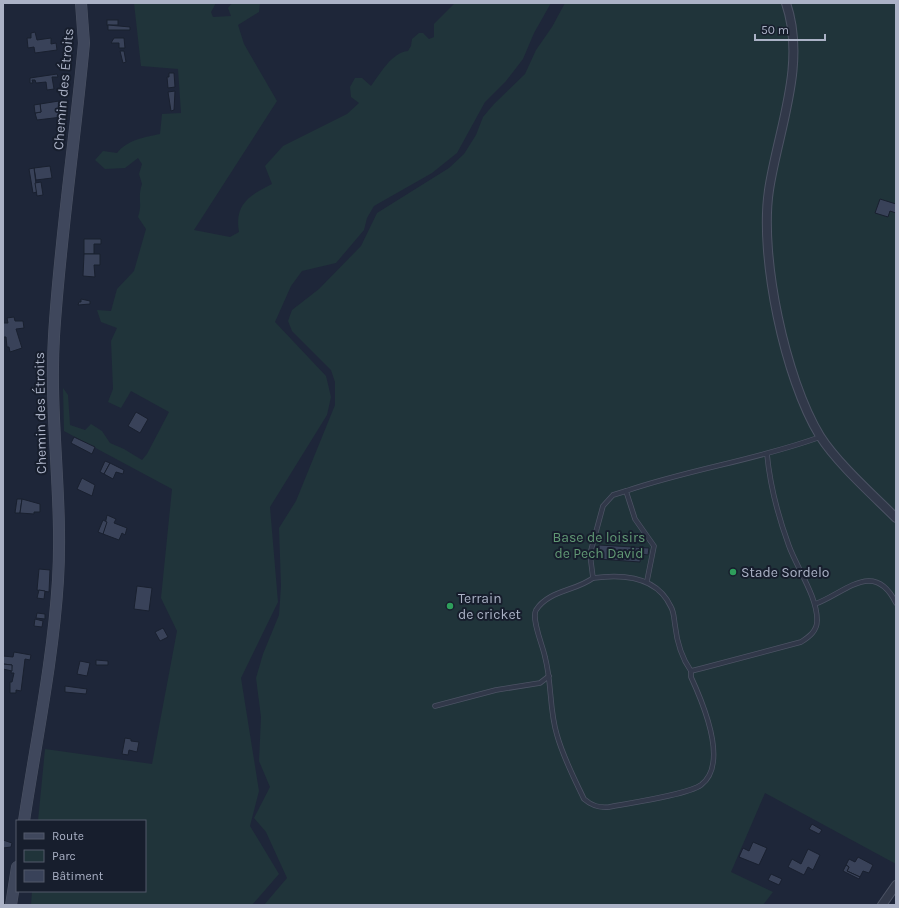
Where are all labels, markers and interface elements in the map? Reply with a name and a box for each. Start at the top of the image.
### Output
scale bar [755,16,825,42]
text: 50 m [761,23,789,37]
street label: Chemin des Étroits [49,27,77,151]
street label: Chemin des Étroits [30,352,50,474]
park label: Base de loisirs de Pech David [553,529,645,562]
place label: Stade Sordelo [741,564,829,581]
marker: Stade Sordelo [728,567,738,577]
place label: Terrain de cricket [458,590,521,623]
marker: Terrain de cricket [445,601,455,611]
legend [16,820,146,892]
text: Route [52,829,84,843]
text: Parc [52,849,76,863]
text: Bâtiment [52,869,104,883]

